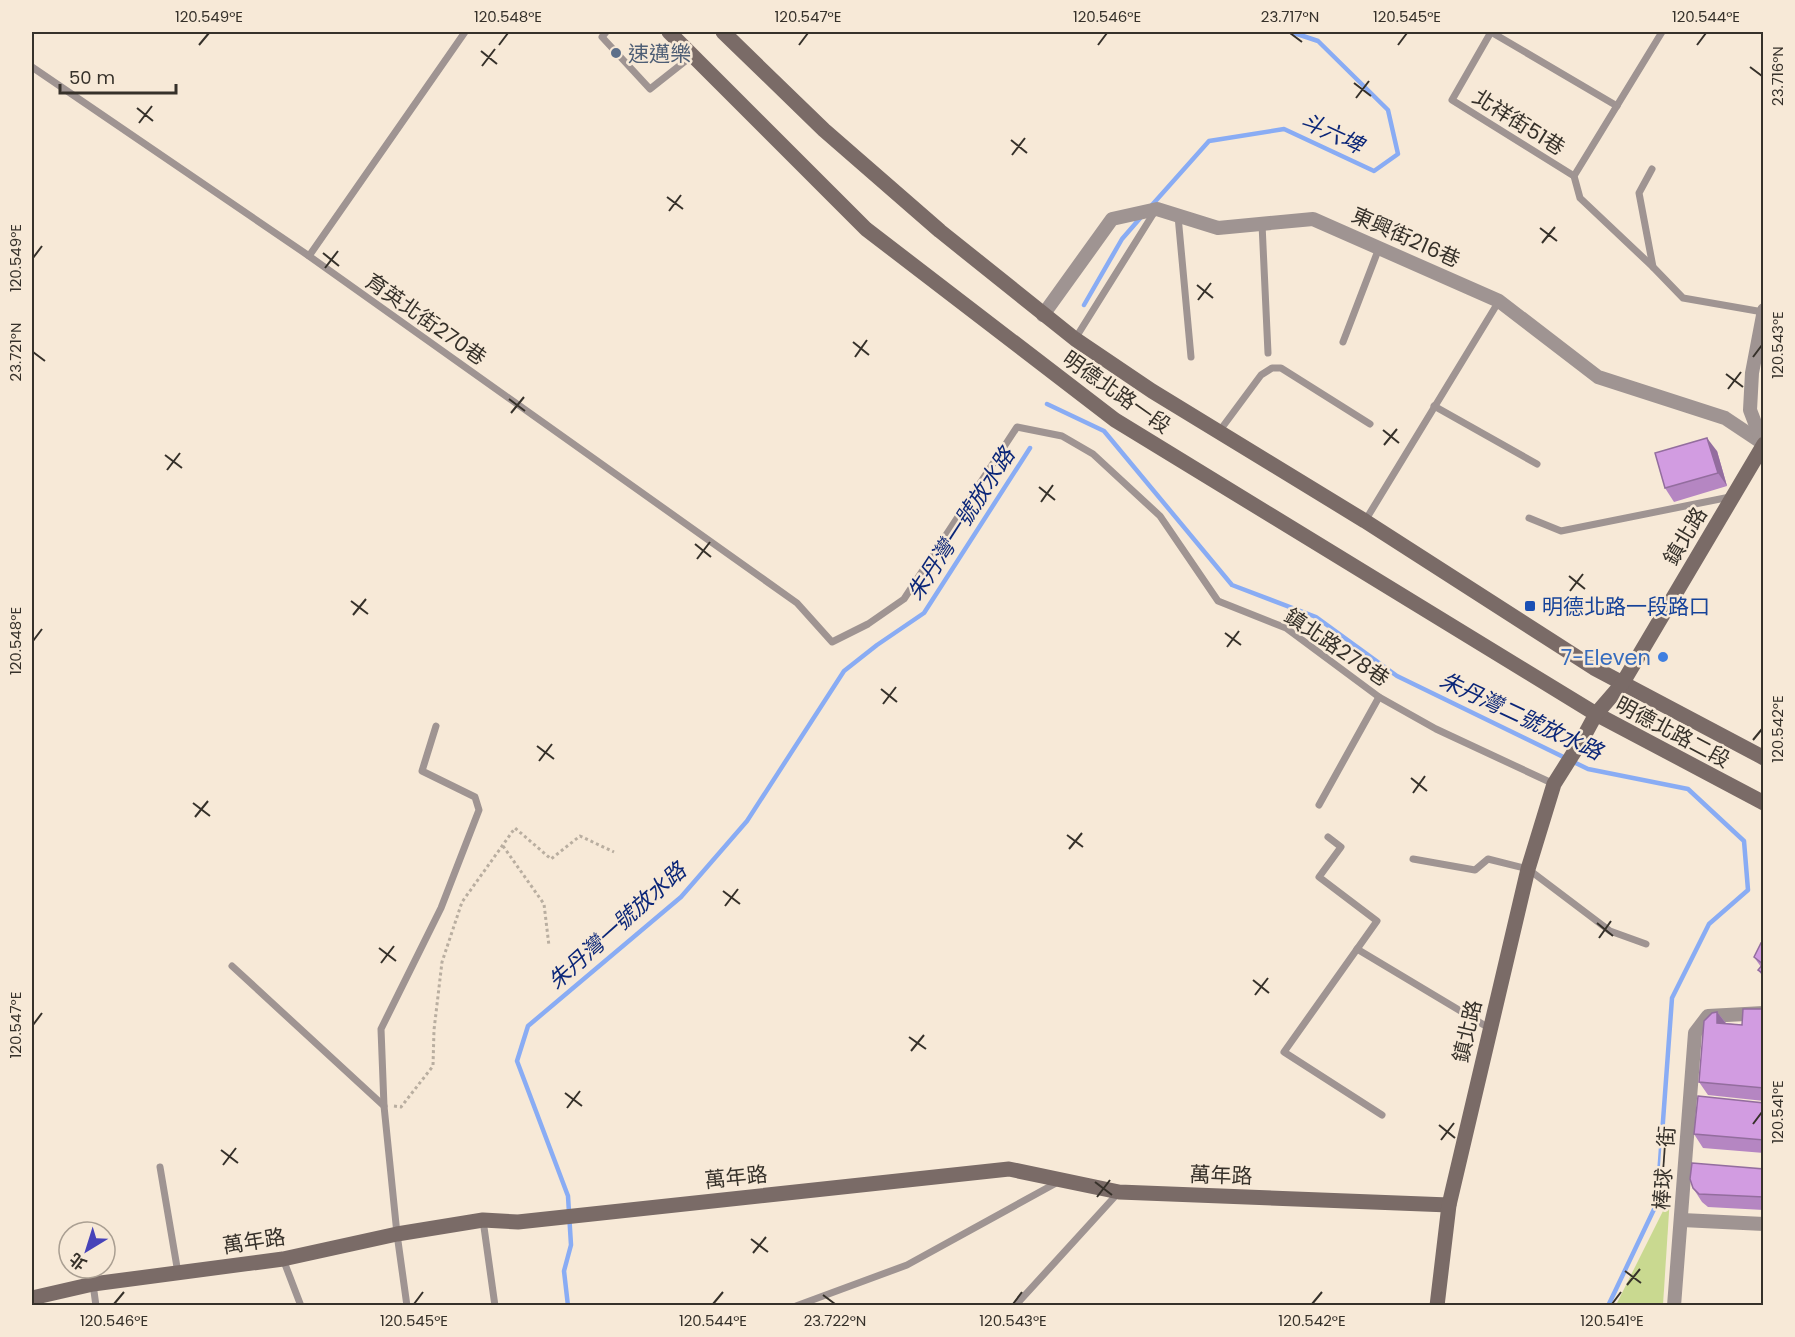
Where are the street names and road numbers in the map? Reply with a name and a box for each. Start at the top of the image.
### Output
street label: 北祥街51巷 [1467,82,1571,162]
street label: 東興街216巷 [1347,200,1465,274]
street label: 育英北街270巷 [360,266,492,372]
street label: 明德北路一段 [1057,344,1177,440]
street label: 鎮北路 [1656,502,1714,570]
street label: 鎮北路278巷 [1279,601,1395,693]
street label: 明德北路二段 [1611,690,1735,774]
street label: 鎮北路 [1446,997,1488,1065]
street label: 棒球一街 [1647,1125,1681,1211]
street label: 萬年路 [703,1159,769,1195]
street label: 萬年路 [1189,1159,1253,1191]
street label: 萬年路 [221,1222,287,1260]

